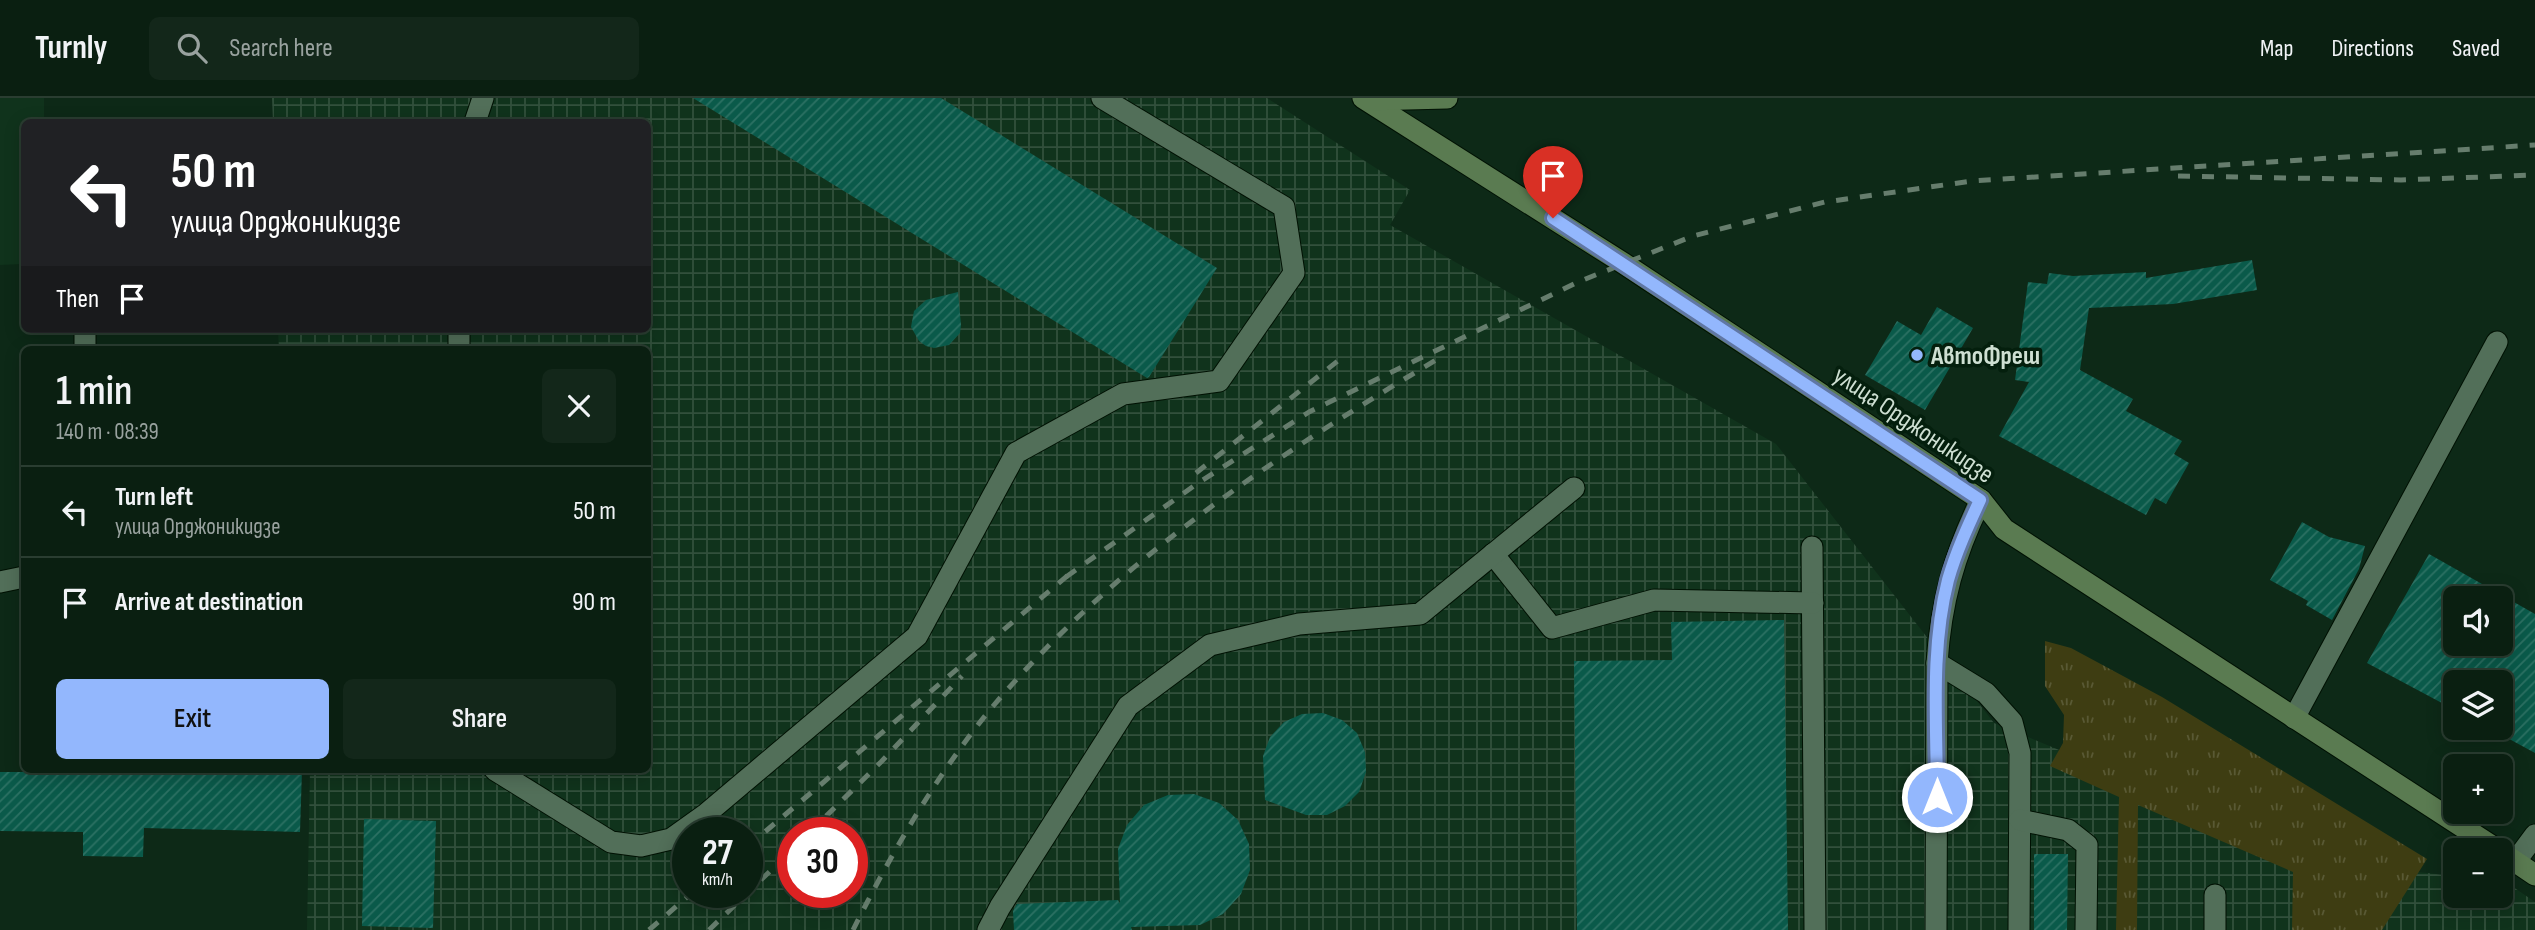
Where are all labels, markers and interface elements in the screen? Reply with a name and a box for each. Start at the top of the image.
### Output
search box [149,17,639,80]
text: Turnly [35,28,107,68]
icon: search [173,29,211,67]
text: Search here [229,33,333,64]
text: Map [2260,34,2293,63]
text: Directions [2331,34,2414,63]
text: Saved [2452,34,2500,63]
text: 50 m [171,143,256,202]
pin [1523,146,1583,218]
icon: left [56,147,147,238]
icon: arrive [1534,157,1572,195]
text: улица Орджоникидзе [171,203,401,242]
icon: arrive [113,280,151,318]
text: Then [56,284,99,315]
place label: АвтоФреш [1930,341,2040,372]
marker: АвтоФреш [1909,347,1925,363]
street label: улица Орджоникидзе [1827,360,1999,490]
text: 1 min [56,366,132,417]
button: close [542,369,616,443]
text: 140 m · 08:39 [56,418,159,446]
text: Turn left [115,482,193,513]
icon: left [56,493,94,531]
text: 50 m [573,496,616,527]
text: улица Орджоникидзе [115,513,280,541]
icon: arrive [56,584,94,622]
map controls [2443,586,2513,908]
button: sound [2443,586,2513,656]
text: Arrive at destination [115,587,303,618]
text: 90 m [572,587,616,618]
button: layers [2443,670,2513,740]
button: Exit [56,679,329,759]
button: Share [343,679,616,759]
button: + [2443,754,2513,824]
position arrow [1900,760,1974,834]
speed limit sign: 30 [777,817,868,908]
text: 27 [702,832,733,875]
button: − [2443,838,2513,908]
text: km/h [702,869,733,890]

